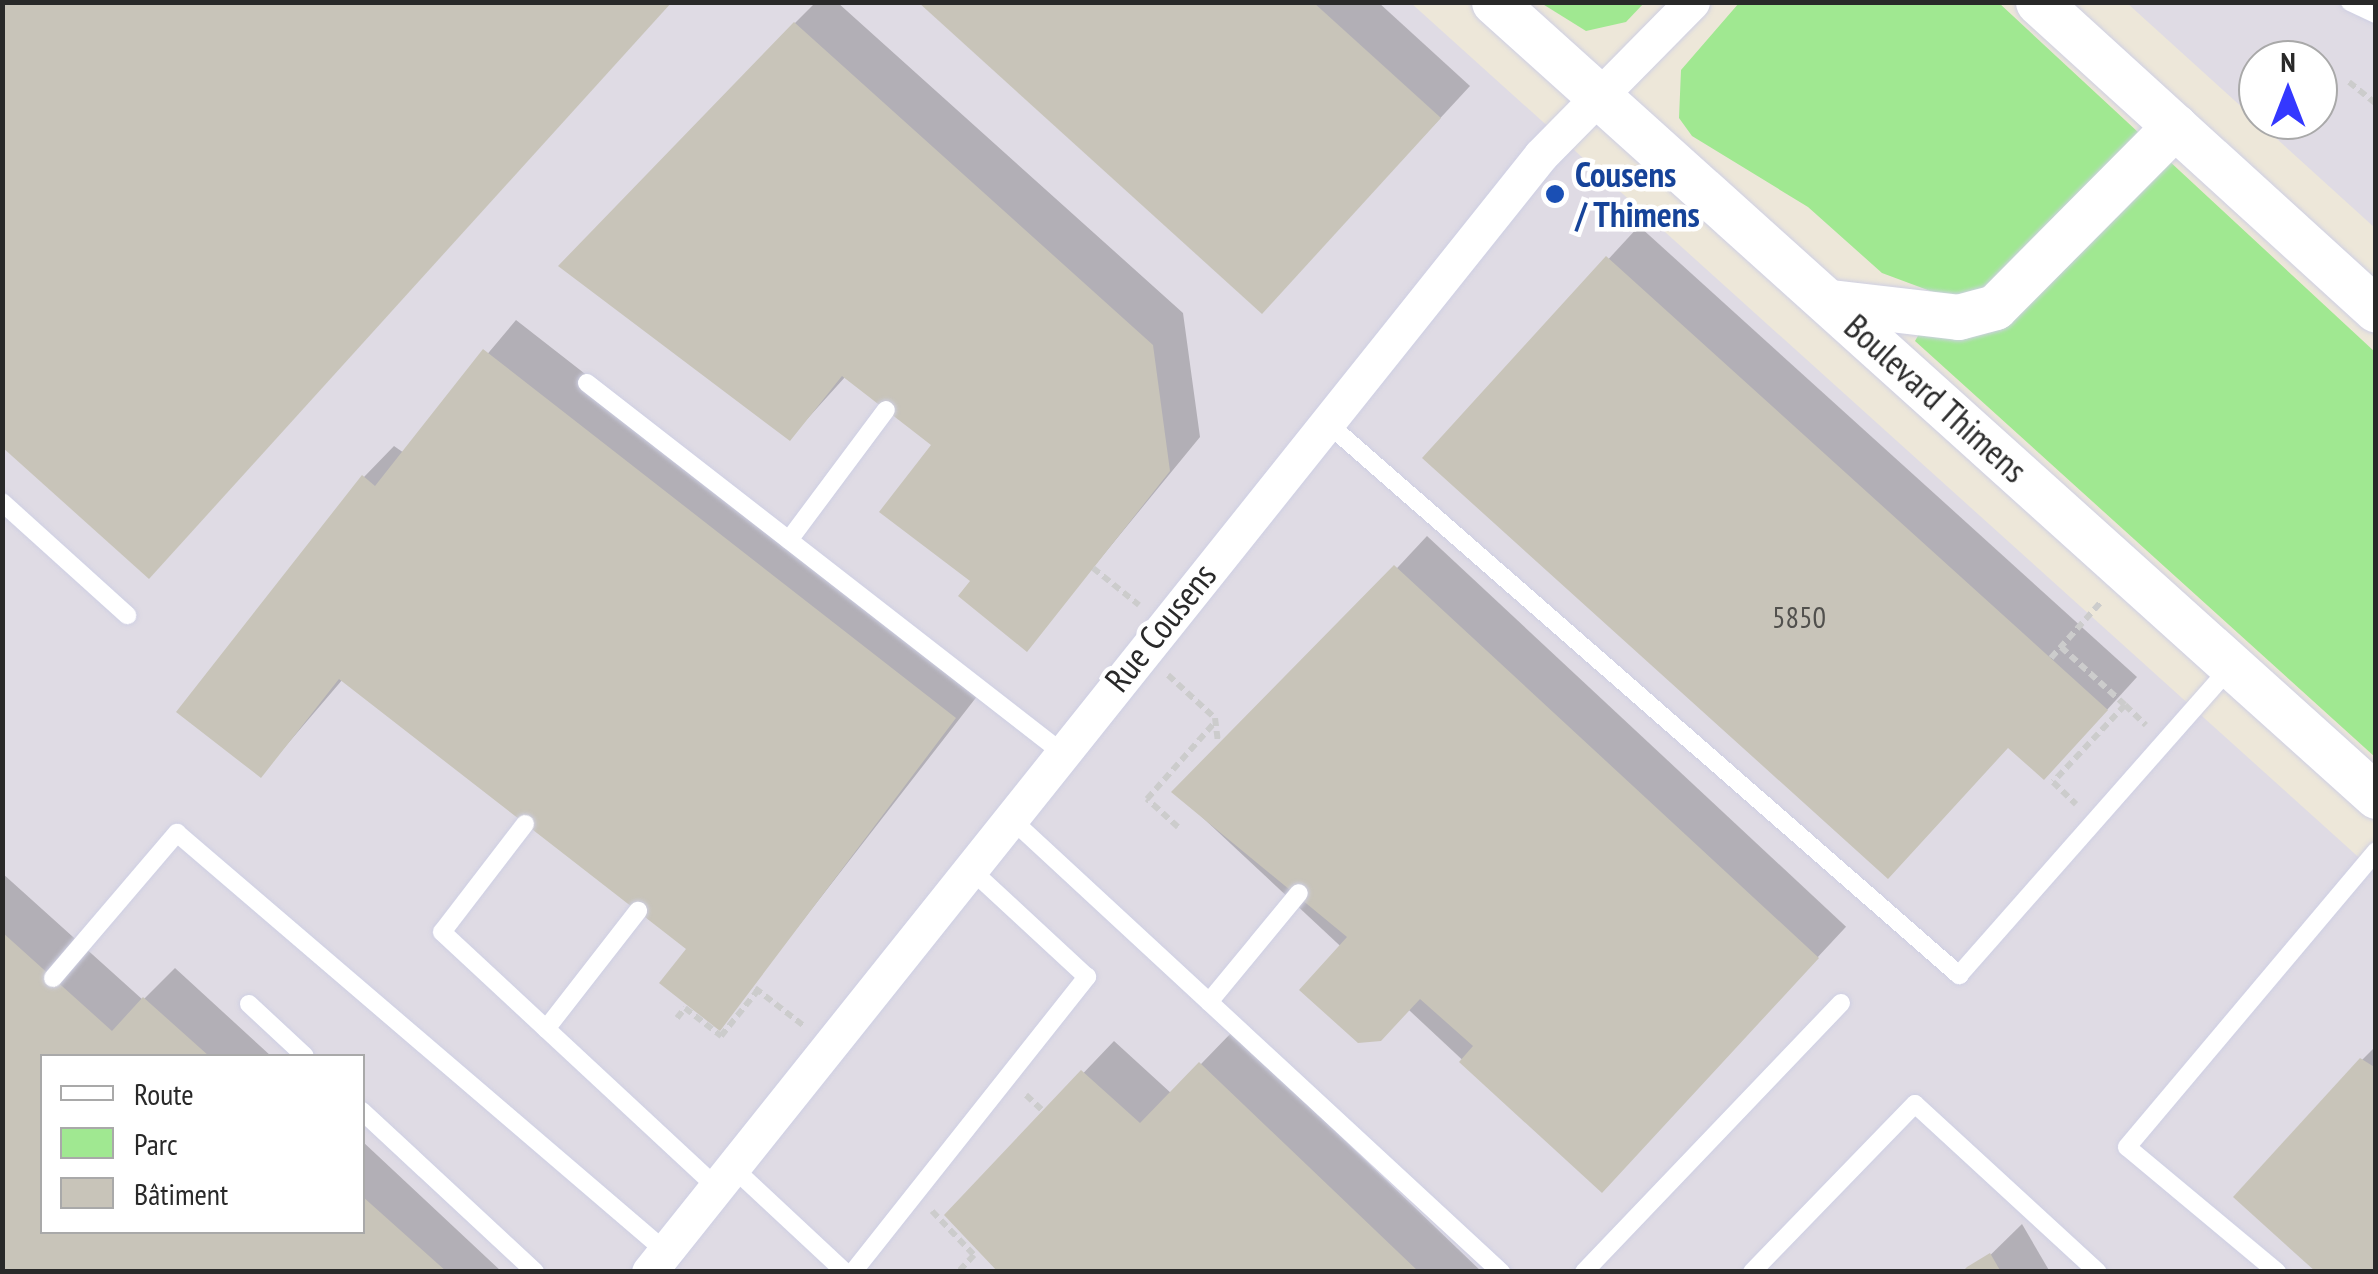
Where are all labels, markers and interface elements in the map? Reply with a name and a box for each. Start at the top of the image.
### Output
north arrow [2238,40,2338,140]
text: N [2280,43,2296,80]
place label: Cousens / Thimens [1575,153,1701,235]
marker: Cousens / Thimens [1544,183,1566,205]
street label: Boulevard Thimens [1836,305,2036,491]
street label: Rue Cousens [1096,554,1224,700]
house number: 5850 [1772,599,1826,635]
legend [40,1054,365,1234]
text: Route [134,1074,194,1113]
text: Parc [134,1124,178,1163]
text: Bâtiment [134,1174,228,1213]

